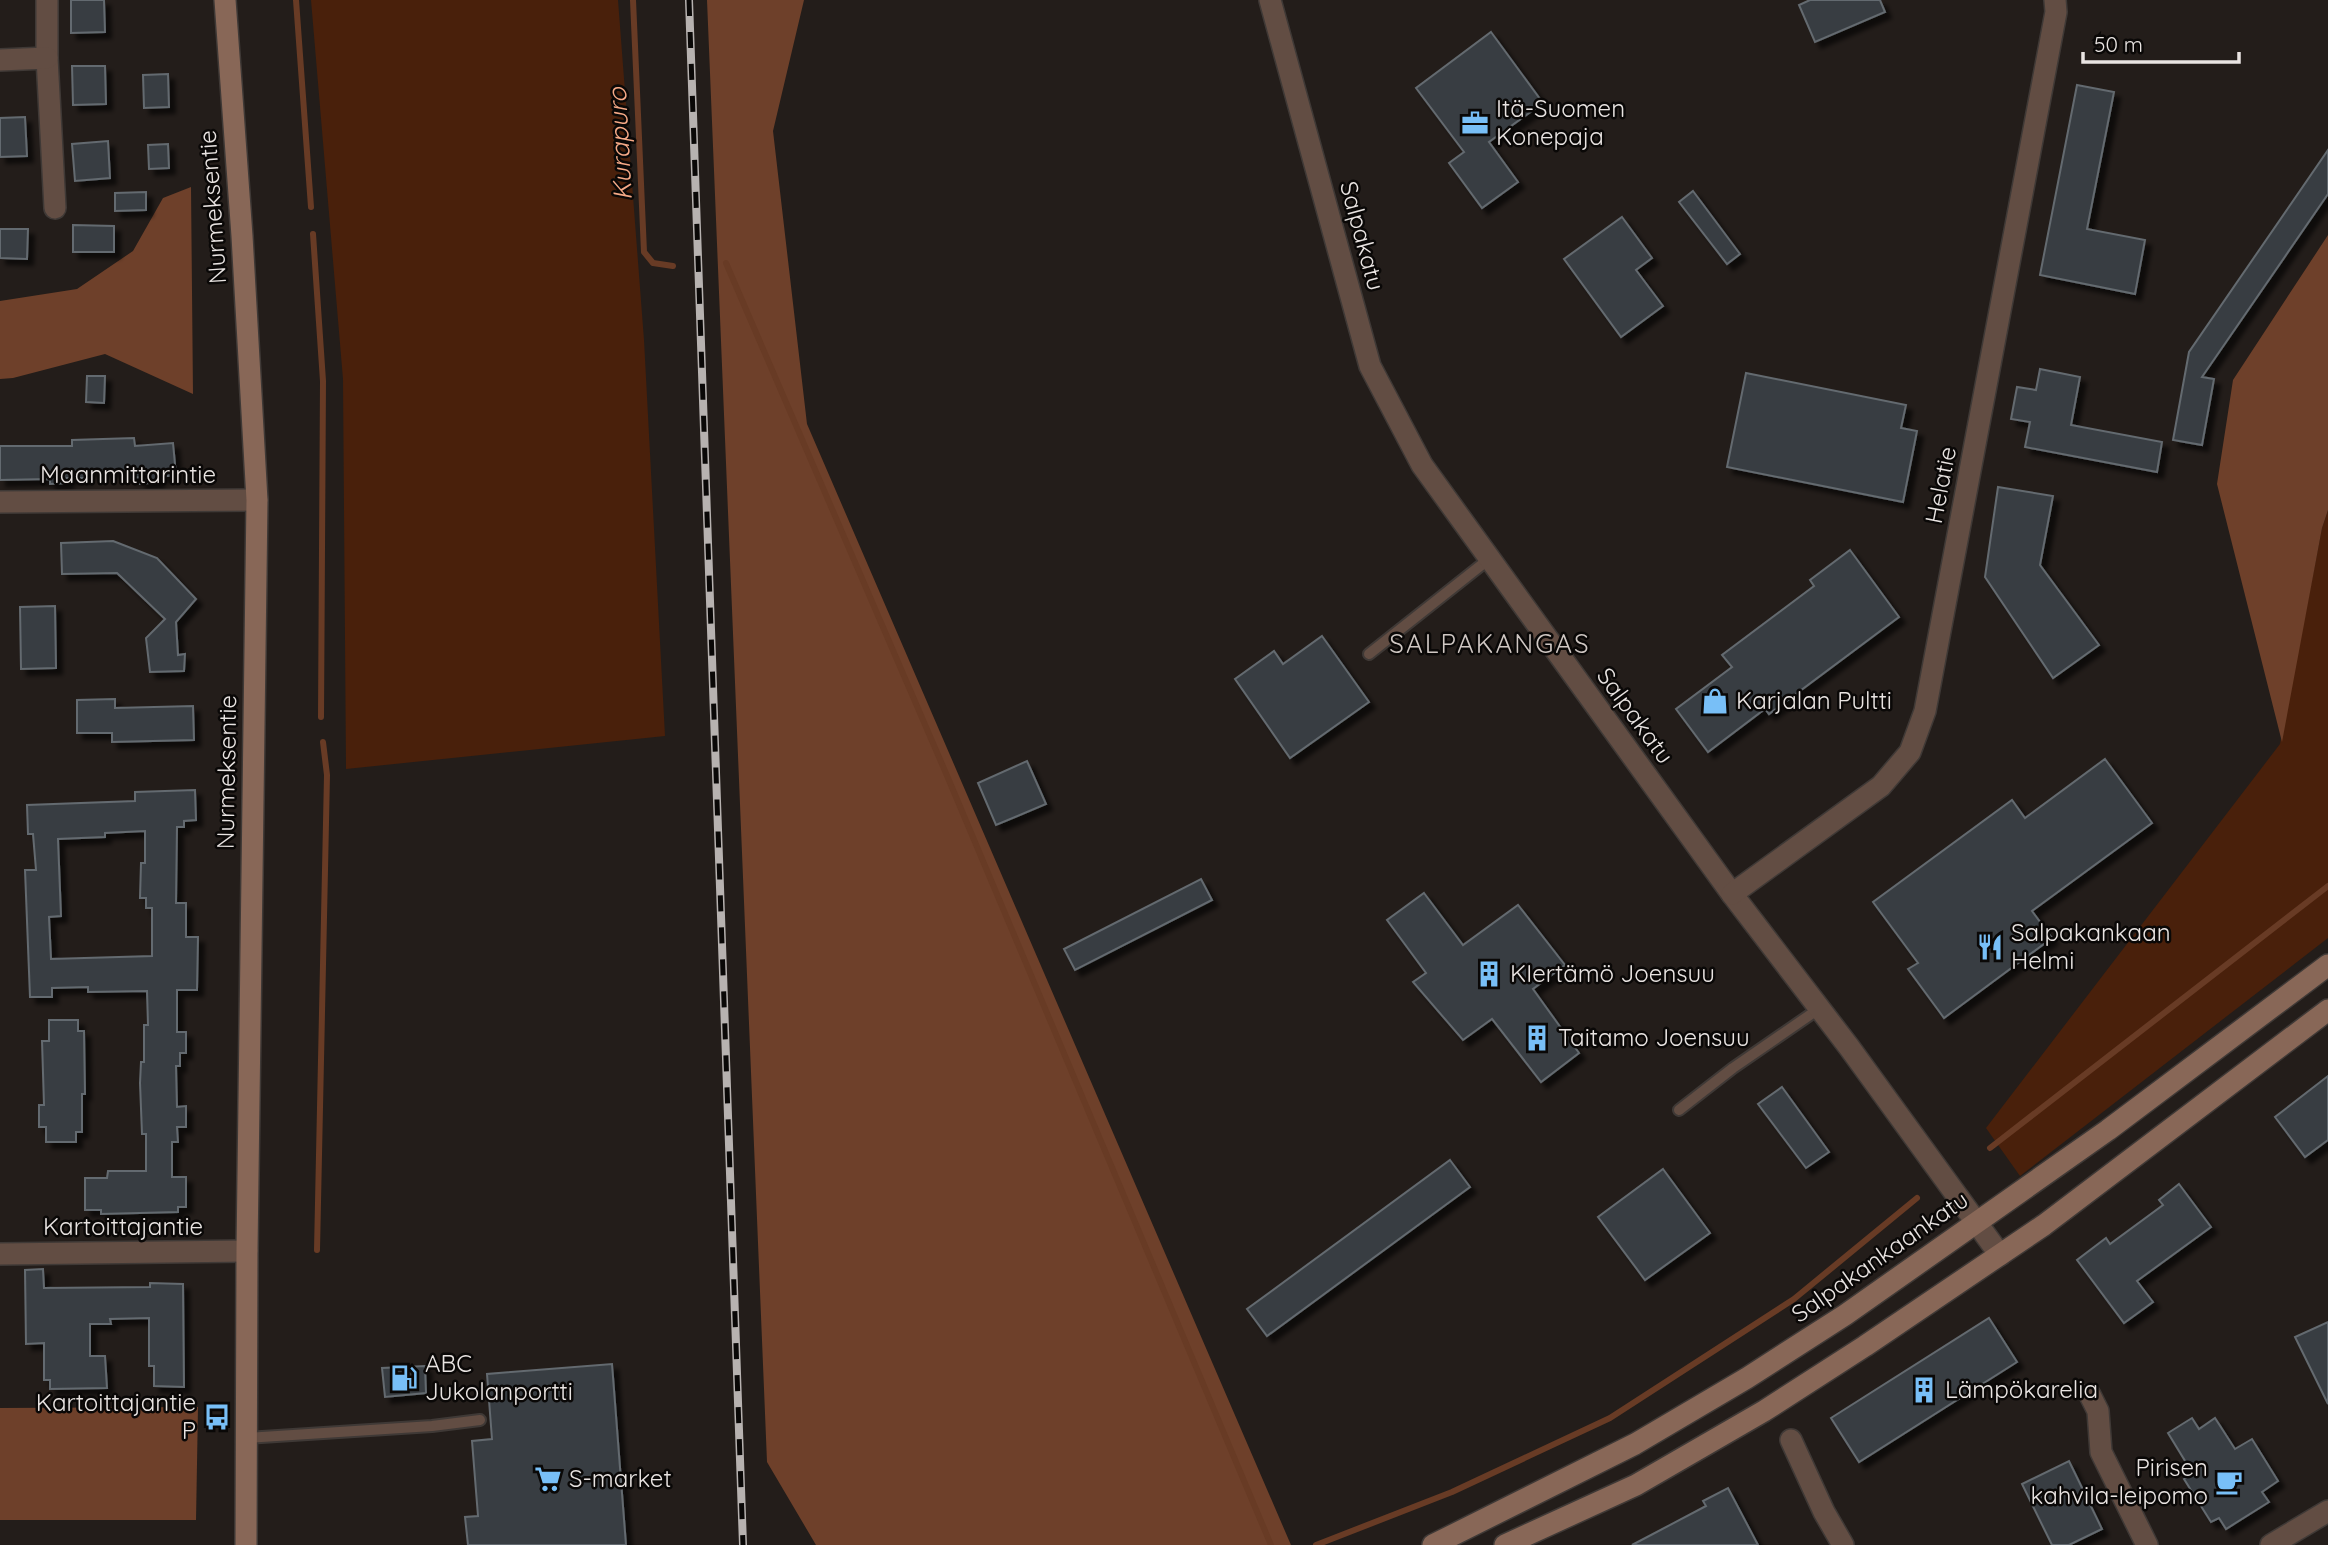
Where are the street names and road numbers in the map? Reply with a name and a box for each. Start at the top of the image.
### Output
street label: Nurmeksentie [192,129,232,285]
street label: Salpakatu [1334,178,1392,294]
street label: Helatie [1918,444,1962,526]
street label: Maanmittarintie [40,459,216,489]
street label: Salpakatu [1591,661,1681,769]
street label: Nurmeksentie [210,695,242,849]
street label: Salpakankaankatu [1785,1184,1974,1328]
street label: Kartoittajantie [43,1211,203,1241]

